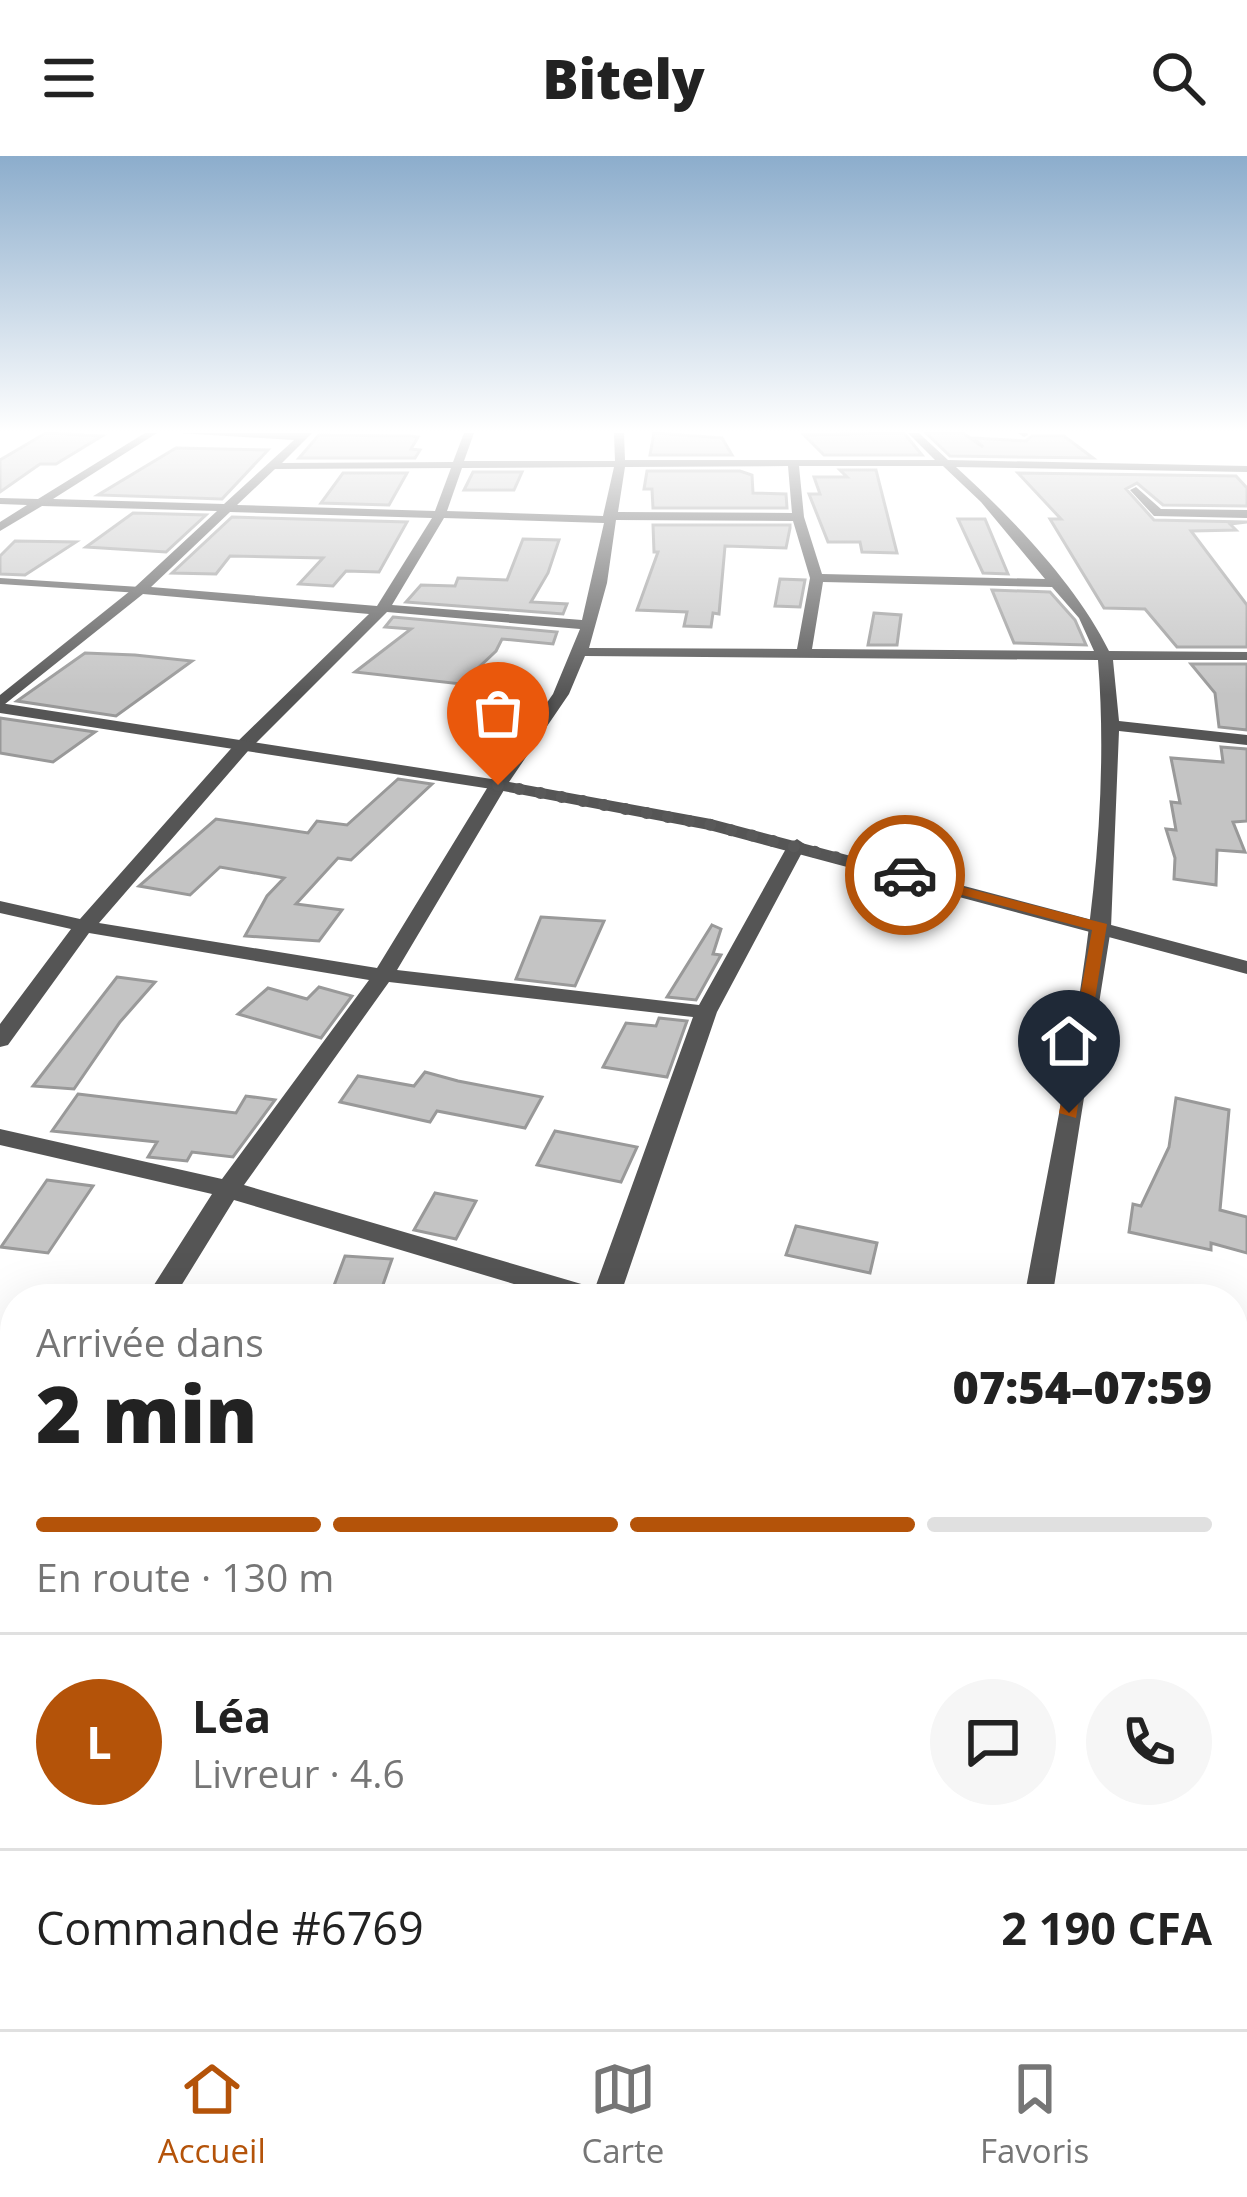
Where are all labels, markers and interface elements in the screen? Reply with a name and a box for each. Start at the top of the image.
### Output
text: Bitely [542,41,705,115]
icon: menu [36,45,102,111]
icon: search [1145,45,1211,111]
pin [447,662,549,785]
icon: bag [465,680,531,746]
courier [845,815,965,935]
icon: car [872,842,938,908]
pin [1018,990,1120,1113]
icon: home [1036,1008,1102,1074]
text: Arrivée dans [36,1315,264,1368]
text: 07:54–07:59 [953,1356,1212,1417]
text: 2 min [36,1360,258,1466]
text: En route · 130 m [36,1550,334,1603]
button: chat [930,1679,1056,1805]
button: phone [1086,1679,1212,1805]
text: Léa [192,1685,271,1746]
text: L [86,1711,112,1772]
text: Livreur · 4.6 [192,1746,405,1799]
text: Commande #6769 [36,1897,424,1958]
text: 2 190 CFA [1001,1897,1212,1958]
tab: Accueil [158,2056,266,2173]
tab: Carte [581,2056,664,2173]
tab: Favoris [980,2056,1089,2173]

